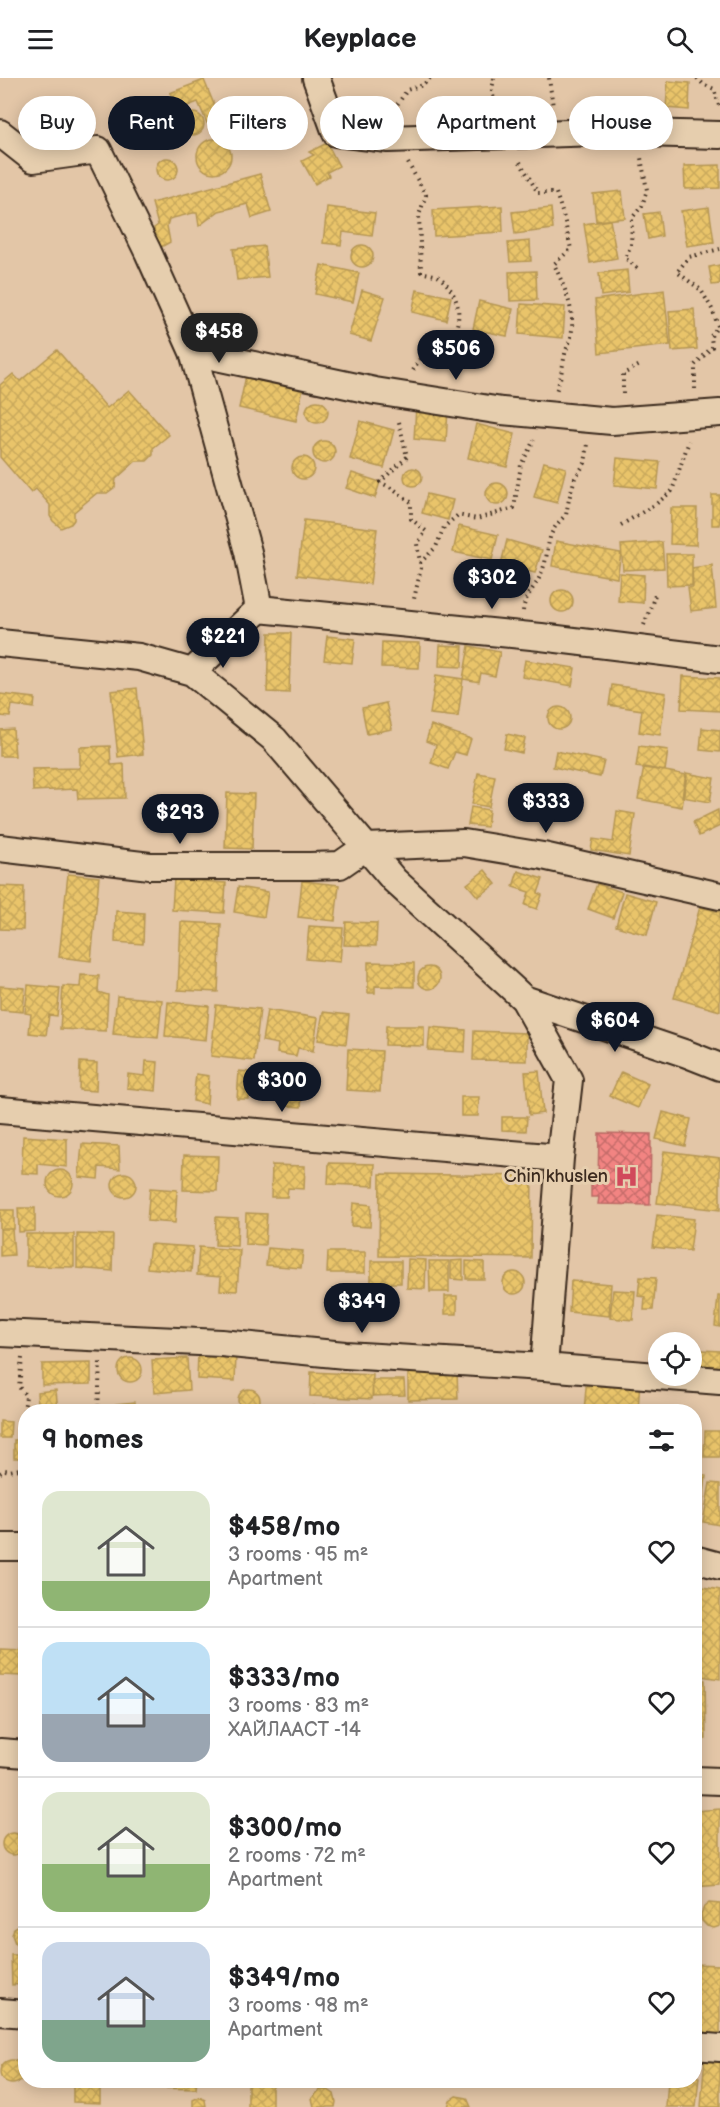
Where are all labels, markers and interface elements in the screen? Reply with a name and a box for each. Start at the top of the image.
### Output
icon: menu [24,23,57,56]
text: Keyplace [303,23,417,55]
icon: search [663,23,696,56]
chip: Buy [18,96,96,150]
chip: Rent [108,96,195,150]
chip: Filters [207,96,308,150]
chip: New [320,96,404,150]
chip: Apartment [416,96,557,150]
chip: House [569,96,673,150]
pin: $458 [183,313,255,364]
text: $458 [195,320,243,344]
pin: $506 [420,330,492,381]
text: $506 [431,337,481,361]
pin: $302 [456,559,528,610]
text: $302 [467,566,517,590]
pin: $221 [187,618,259,669]
text: $221 [200,625,246,649]
pin: $333 [510,783,582,834]
text: $333 [522,790,570,814]
pin: $293 [144,794,216,845]
text: $293 [156,801,204,825]
pin: $604 [579,1002,651,1053]
text: $604 [590,1009,640,1033]
pin: $300 [246,1062,318,1113]
text: $300 [257,1069,307,1093]
hospital icon: Chin khuslen [613,1163,639,1189]
place label: Chin khuslen [504,1166,608,1187]
pin: $349 [326,1283,398,1334]
text: $349 [338,1290,386,1314]
map controls [648,1332,702,1386]
button: locate [648,1332,702,1386]
icon: filters [645,1424,678,1457]
text: 9 homes [42,1425,143,1456]
text: $458/mo [228,1512,340,1543]
icon: home [90,1515,162,1587]
icon: heart [645,1535,678,1568]
text: 3 rooms · 95 m² [228,1543,368,1567]
text: Apartment [228,1567,323,1591]
text: $333/mo [228,1663,340,1694]
icon: home [90,1666,162,1738]
icon: heart [645,1686,678,1719]
text: 3 rooms · 83 m² [228,1694,369,1718]
text: ХАЙЛААСТ -14 [228,1718,361,1742]
text: $300/mo [228,1813,342,1844]
icon: home [90,1816,162,1888]
icon: heart [645,1836,678,1869]
text: 2 rooms · 72 m² [228,1844,366,1868]
text: Apartment [228,1868,323,1892]
text: $349/mo [228,1963,340,1994]
icon: home [90,1966,162,2038]
icon: heart [645,1986,678,2019]
text: 3 rooms · 98 m² [228,1994,369,2018]
text: Apartment [228,2018,323,2042]

